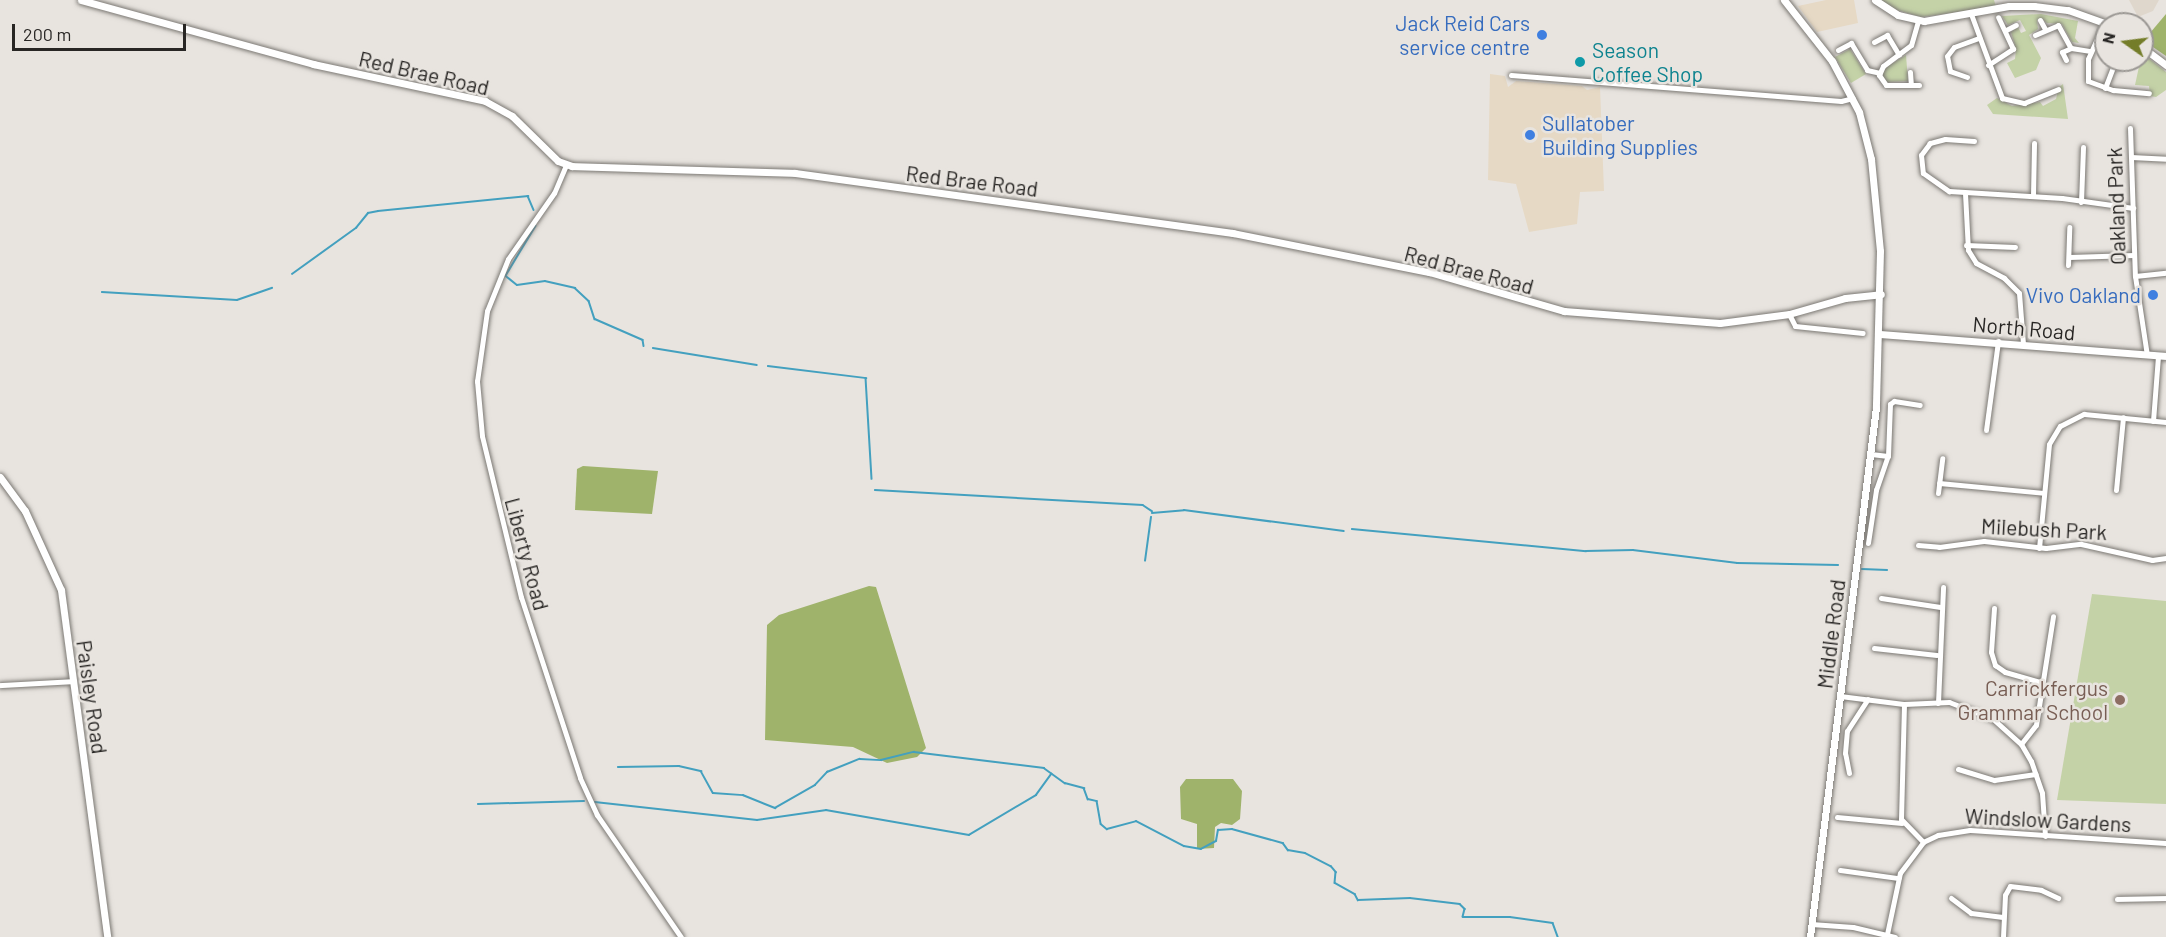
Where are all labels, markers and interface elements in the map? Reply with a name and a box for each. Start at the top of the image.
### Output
place label: Jack Reid Cars service centre [1395,10,1530,60]
scale bar [15,12,189,50]
north arrow [2094,12,2154,72]
text: 200 m [23,23,71,45]
marker: Jack Reid Cars service centre [1535,28,1549,42]
text: N [2097,31,2118,45]
place label: Season Coffee Shop [1592,37,1703,87]
street label: Red Brae Road [356,46,492,100]
marker: Season Coffee Shop [1573,55,1587,69]
place label: Sullatober Building Supplies [1542,110,1698,160]
marker: Sullatober Building Supplies [1523,128,1537,142]
street label: Oakland Park [2101,147,2131,265]
street label: Red Brae Road [904,160,1040,202]
street label: Red Brae Road [1402,241,1536,299]
place label: Vivo Oakland [2026,282,2141,308]
marker: Vivo Oakland [2146,288,2160,302]
street label: North Road [1972,311,2076,345]
street label: Liberty Road [500,495,554,613]
street label: Milebush Park [1980,513,2108,545]
street label: Middle Road [1812,578,1850,690]
street label: Paisley Road [72,638,112,756]
place label: Carrickfergus Grammar School [1957,675,2108,725]
marker: Carrickfergus Grammar School [2113,693,2127,707]
street label: Windslow Gardens [1964,803,2132,837]

